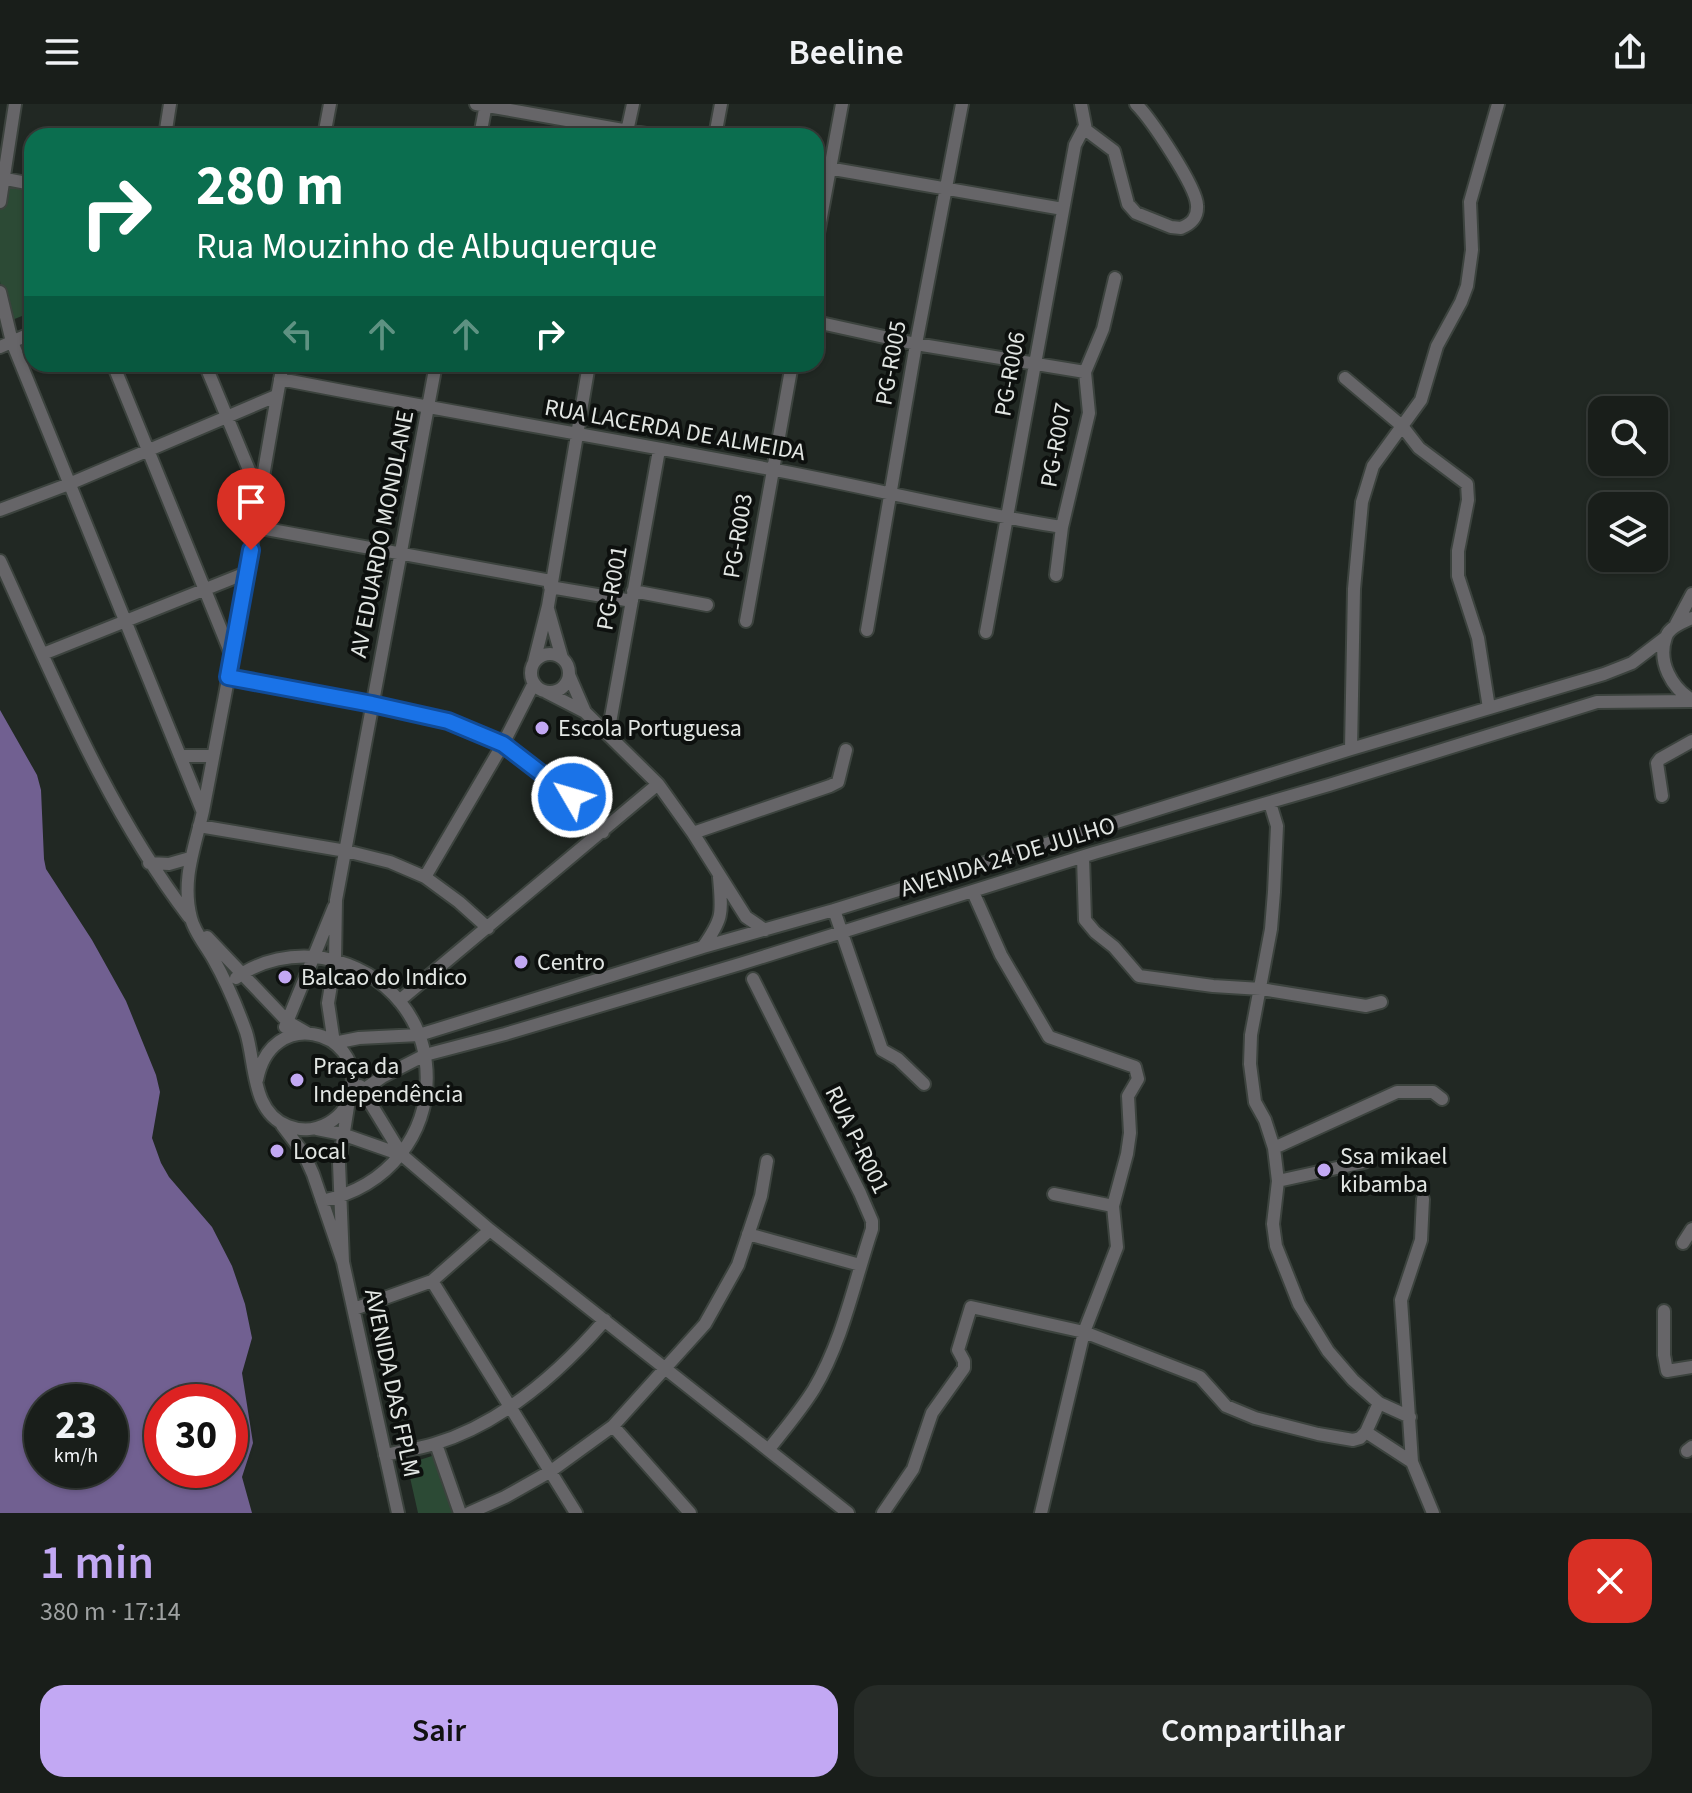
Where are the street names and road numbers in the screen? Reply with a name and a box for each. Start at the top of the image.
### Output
street label: PG-R005 [866,318,916,408]
street label: PG-R006 [985,329,1035,419]
street label: RUA LACERDA DE ALMEIDA [542,390,808,470]
street label: PG-R007 [1031,400,1081,490]
street label: AV EDUARDO MONDLANE [341,407,423,661]
street label: PG-R003 [714,491,762,581]
street label: PG-R001 [587,543,637,633]
street label: AVENIDA 24 DE JULHO [896,808,1120,906]
street label: RUA P-R001 [816,1080,898,1200]
street label: AVENIDA DAS FPLM [355,1286,429,1480]

